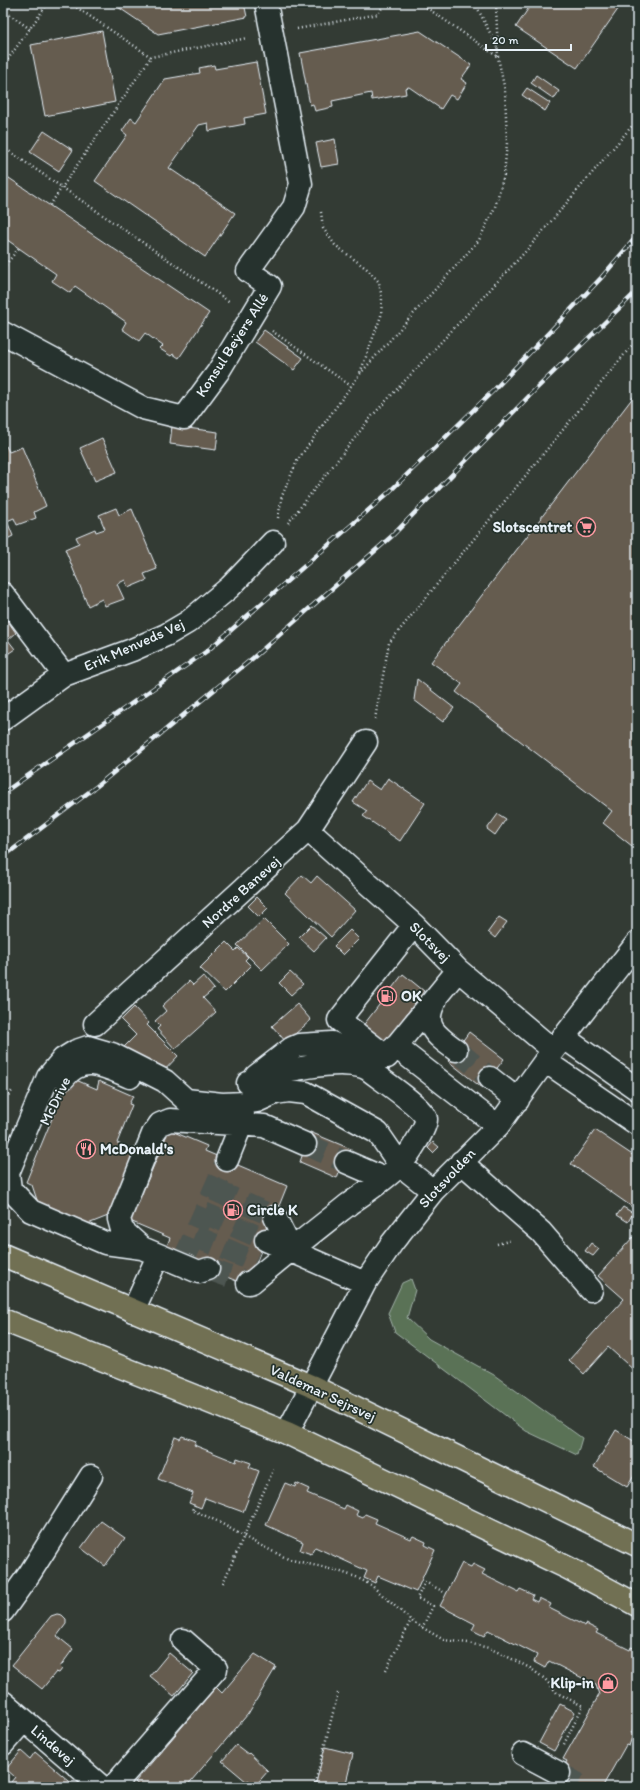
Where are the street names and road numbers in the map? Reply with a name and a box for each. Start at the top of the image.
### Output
street label: Konsul Beÿers Allé [192,290,272,400]
street label: Erik Menveds Vej [81,615,187,675]
street label: Nordre Banevej [198,852,284,932]
street label: Slotsvej [406,918,454,966]
street label: McDrive [36,1074,74,1128]
street label: Slotsvolden [415,1144,480,1212]
street label: Valdemar Sejrsvej [267,1361,379,1425]
street label: Lindevej [27,1721,79,1769]

